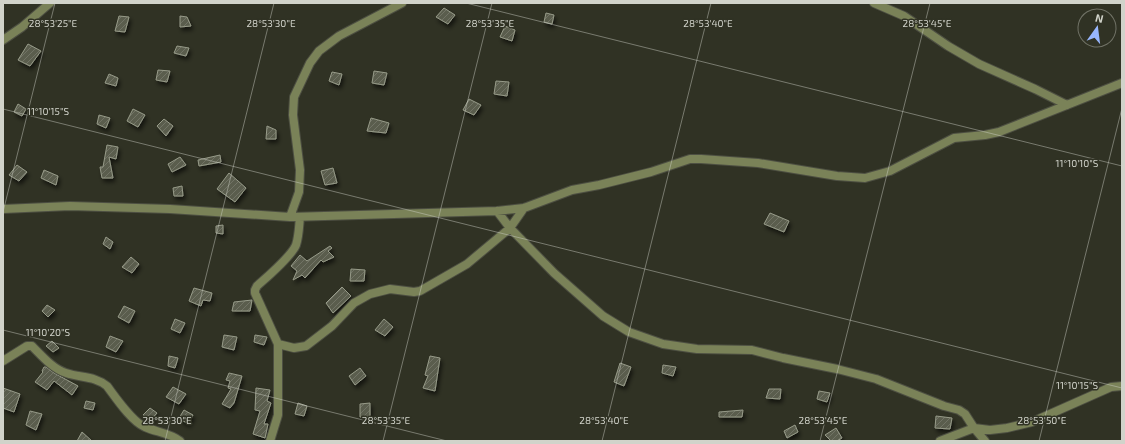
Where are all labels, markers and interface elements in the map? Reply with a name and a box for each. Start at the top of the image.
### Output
north arrow [1077,8,1117,48]
text: N [1094,11,1105,25]
text: 28°53'25"E [29,17,78,29]
text: 28°53'30"E [246,17,296,29]
text: 28°53'35"E [466,17,515,29]
text: 28°53'40"E [683,17,733,29]
text: 28°53'45"E [903,17,952,29]
text: 11°10'15"S [27,105,69,117]
text: 11°10'10"S [1056,157,1099,169]
text: 11°10'20"S [26,326,71,338]
text: 11°10'15"S [1056,379,1098,391]
text: 28°53'30"E [142,414,192,426]
text: 28°53'35"E [362,414,411,426]
text: 28°53'40"E [579,414,629,426]
text: 28°53'45"E [799,414,848,426]
text: 28°53'50"E [1018,414,1067,426]

